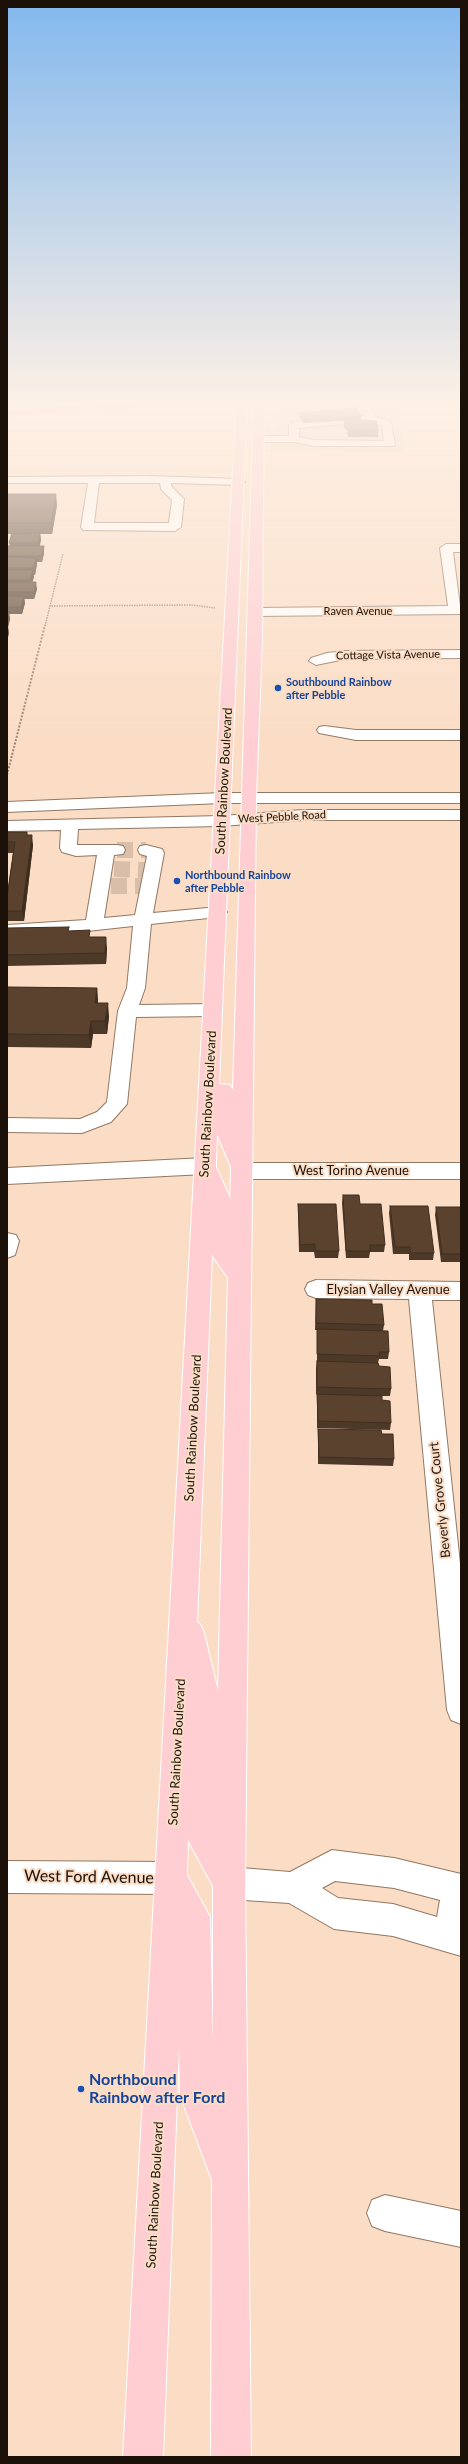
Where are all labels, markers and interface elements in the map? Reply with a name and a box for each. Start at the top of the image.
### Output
street label: Raven Avenue [324,604,392,618]
street label: Cottage Vista Avenue [336,647,440,663]
place label: Southbound Rainbow after Pebble [286,675,392,701]
marker: Southbound Rainbow after Pebble [273,683,283,693]
street label: South Rainbow Boulevard [212,707,236,855]
street label: West Pebble Road [238,808,326,826]
place label: Northbound Rainbow after Pebble [185,868,291,894]
marker: Northbound Rainbow after Pebble [172,876,182,886]
street label: South Rainbow Boulevard [196,1030,220,1178]
street label: West Torino Avenue [293,1163,409,1179]
street label: Elysian Valley Avenue [326,1282,450,1298]
street label: South Rainbow Boulevard [181,1354,205,1502]
street label: Beverly Grove Court [426,1441,454,1559]
street label: South Rainbow Boulevard [165,1678,189,1826]
street label: West Ford Avenue [24,1866,154,1888]
place label: Northbound Rainbow after Ford [89,2070,225,2108]
marker: Northbound Rainbow after Ford [76,2084,86,2094]
street label: South Rainbow Boulevard [143,2121,167,2269]

